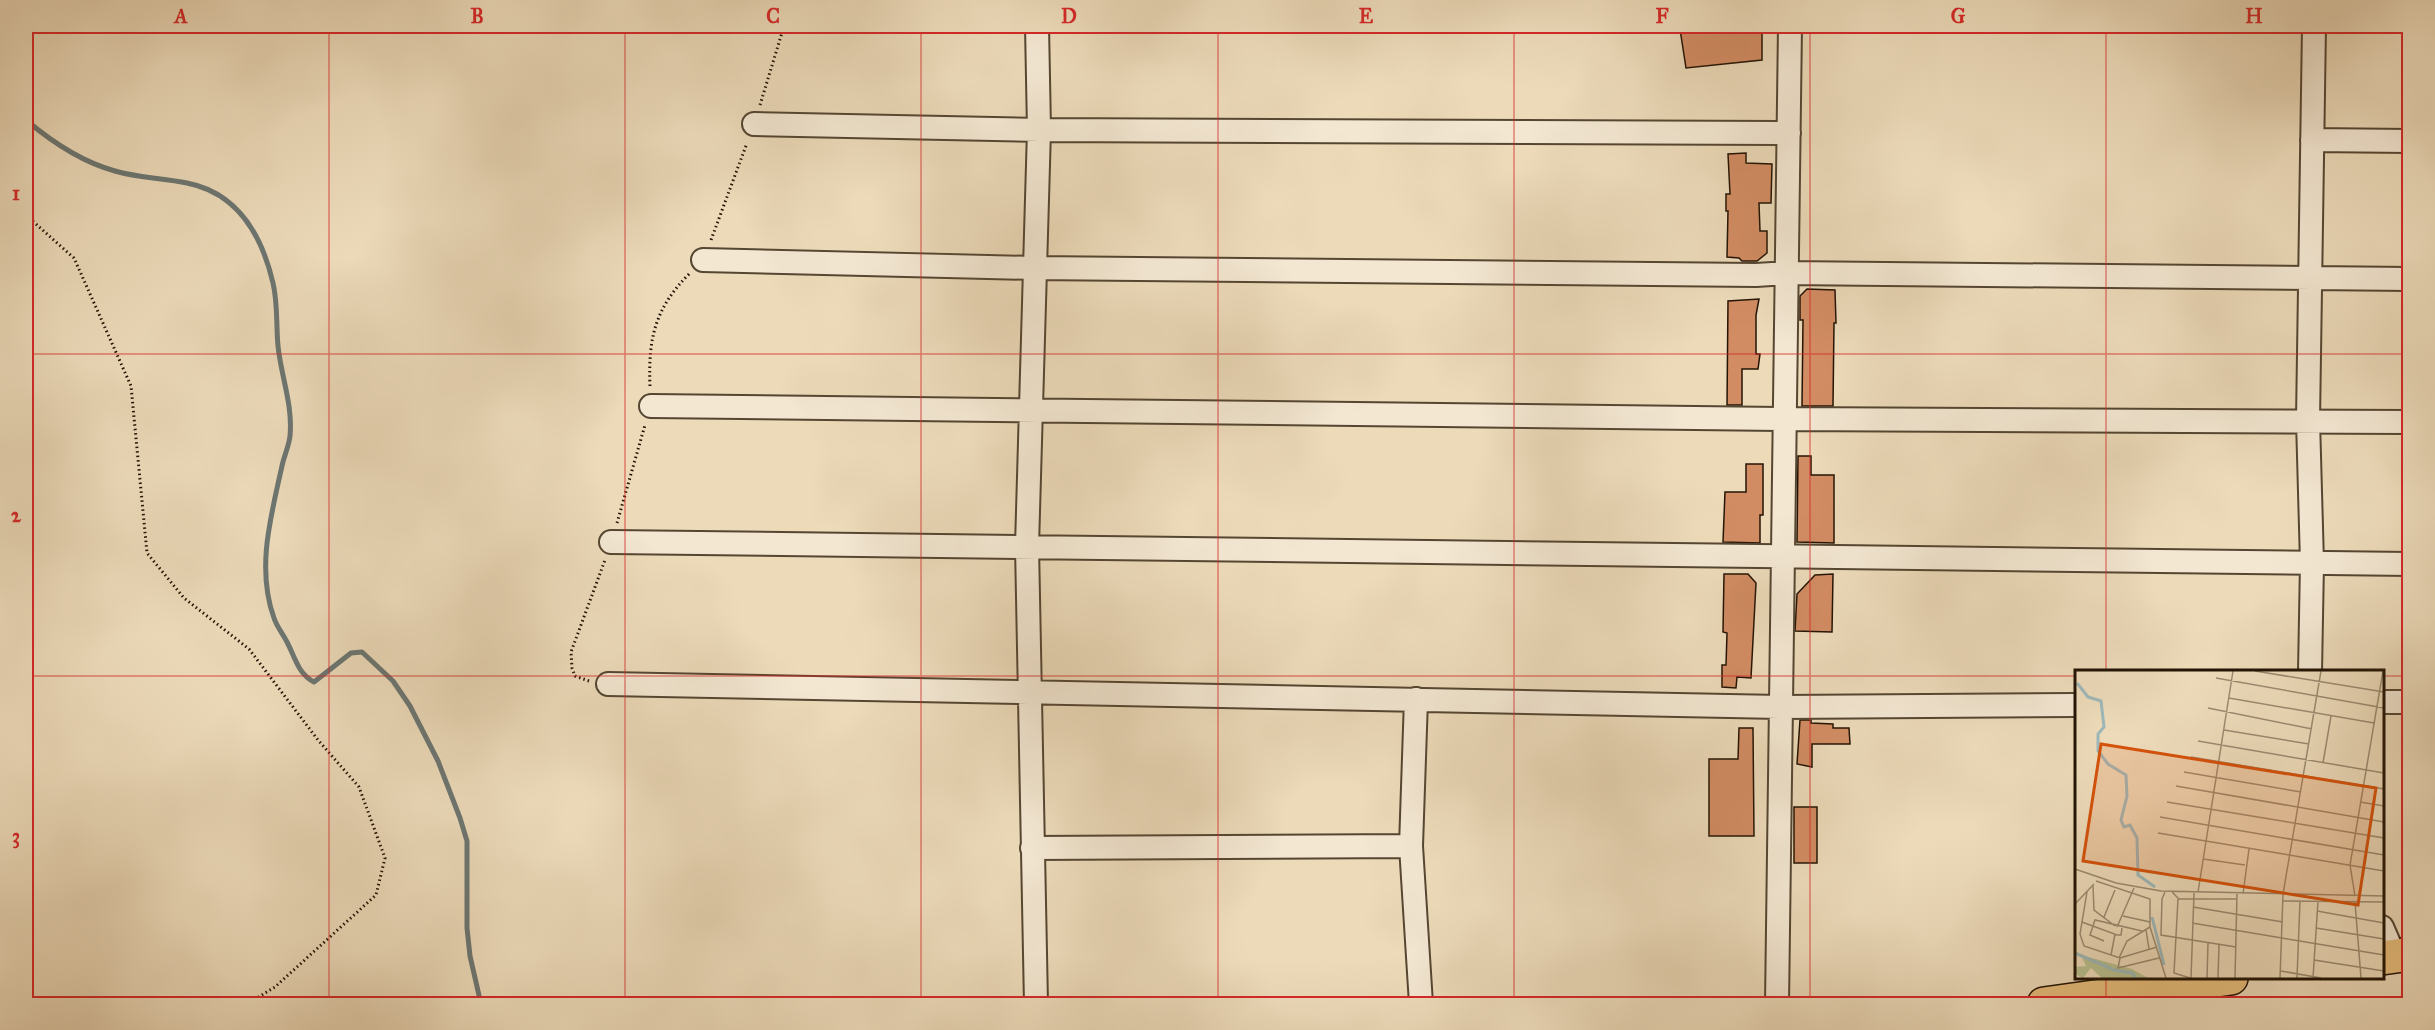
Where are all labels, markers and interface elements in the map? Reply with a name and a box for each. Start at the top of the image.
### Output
text: A [172,4,188,28]
text: B [470,4,484,28]
text: C [766,4,780,28]
text: D [1061,4,1077,28]
text: E [1359,4,1374,28]
text: F [1655,4,1669,28]
text: G [1951,4,1966,28]
text: H [2245,4,2263,28]
text: 1 [12,181,20,205]
text: 2 [11,503,22,527]
inset map [2075,670,2384,979]
text: 3 [12,824,20,849]

